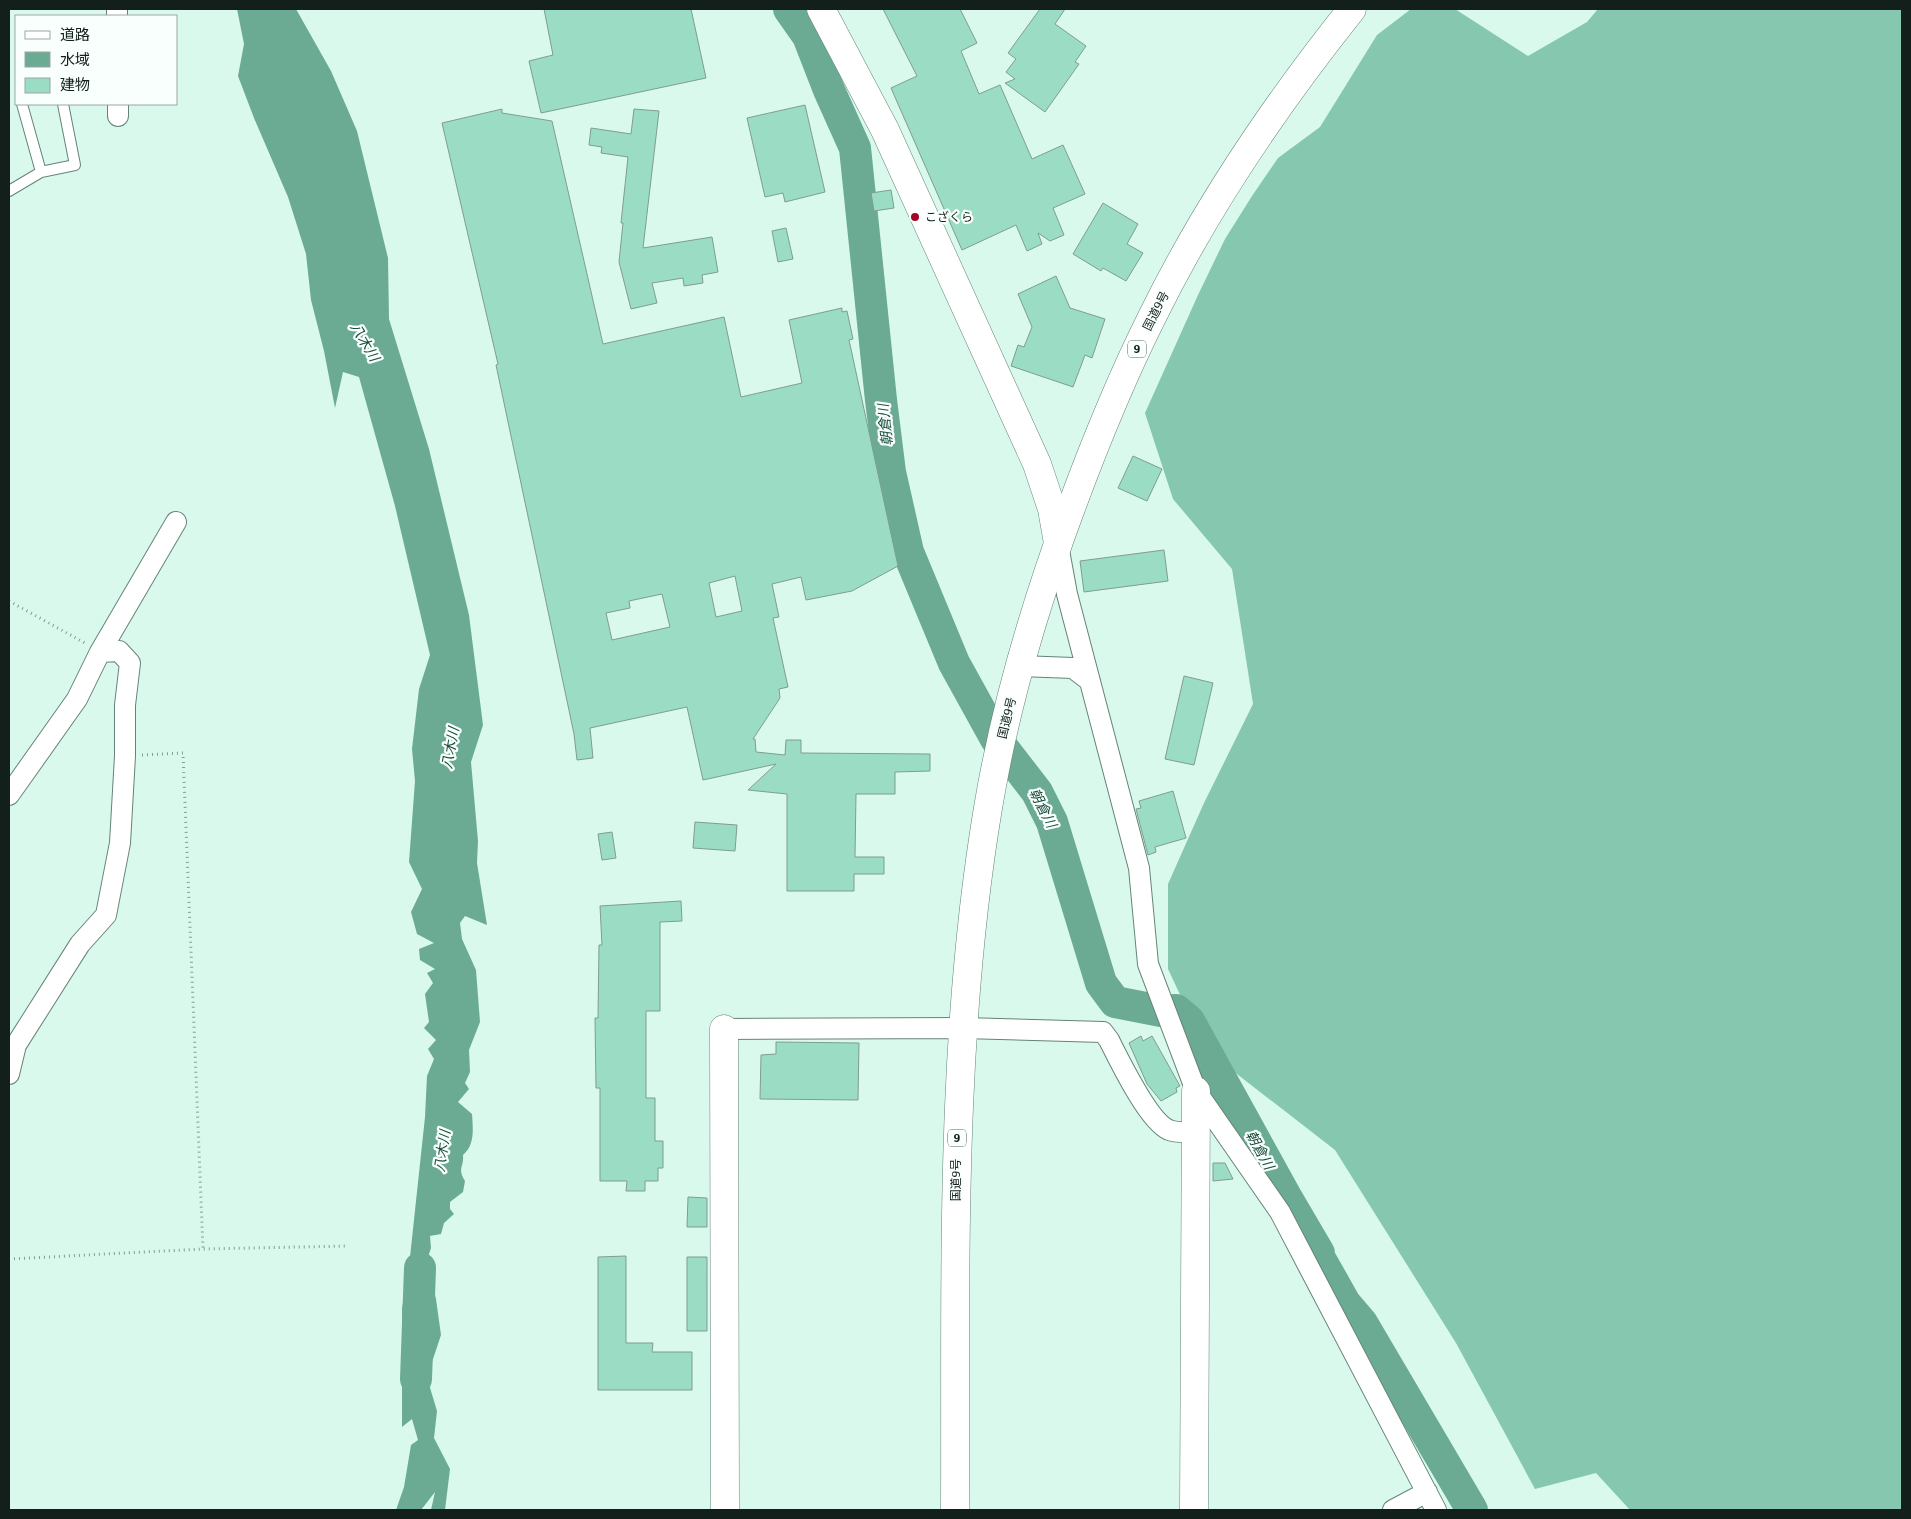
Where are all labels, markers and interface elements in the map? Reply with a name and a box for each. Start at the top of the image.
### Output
legend [15,15,178,105]
text: 道路 [60,22,90,45]
text: 水域 [60,47,90,70]
text: 建物 [60,72,90,95]
place label: こざくら [925,207,973,225]
marker: こざくら [909,211,921,223]
street label: 国道9号 [1137,288,1173,333]
water label: 八木川 [346,318,386,366]
road number: 9 [1128,340,1146,358]
water label: 朝倉川 [872,401,896,447]
street label: 国道9号 [992,695,1020,740]
water label: 八木川 [436,723,463,770]
water label: 朝倉川 [1025,784,1063,833]
water label: 朝倉川 [1242,1126,1281,1174]
water label: 八木川 [428,1127,454,1173]
road number: 9 [948,1130,966,1146]
street label: 国道9号 [946,1159,964,1201]

